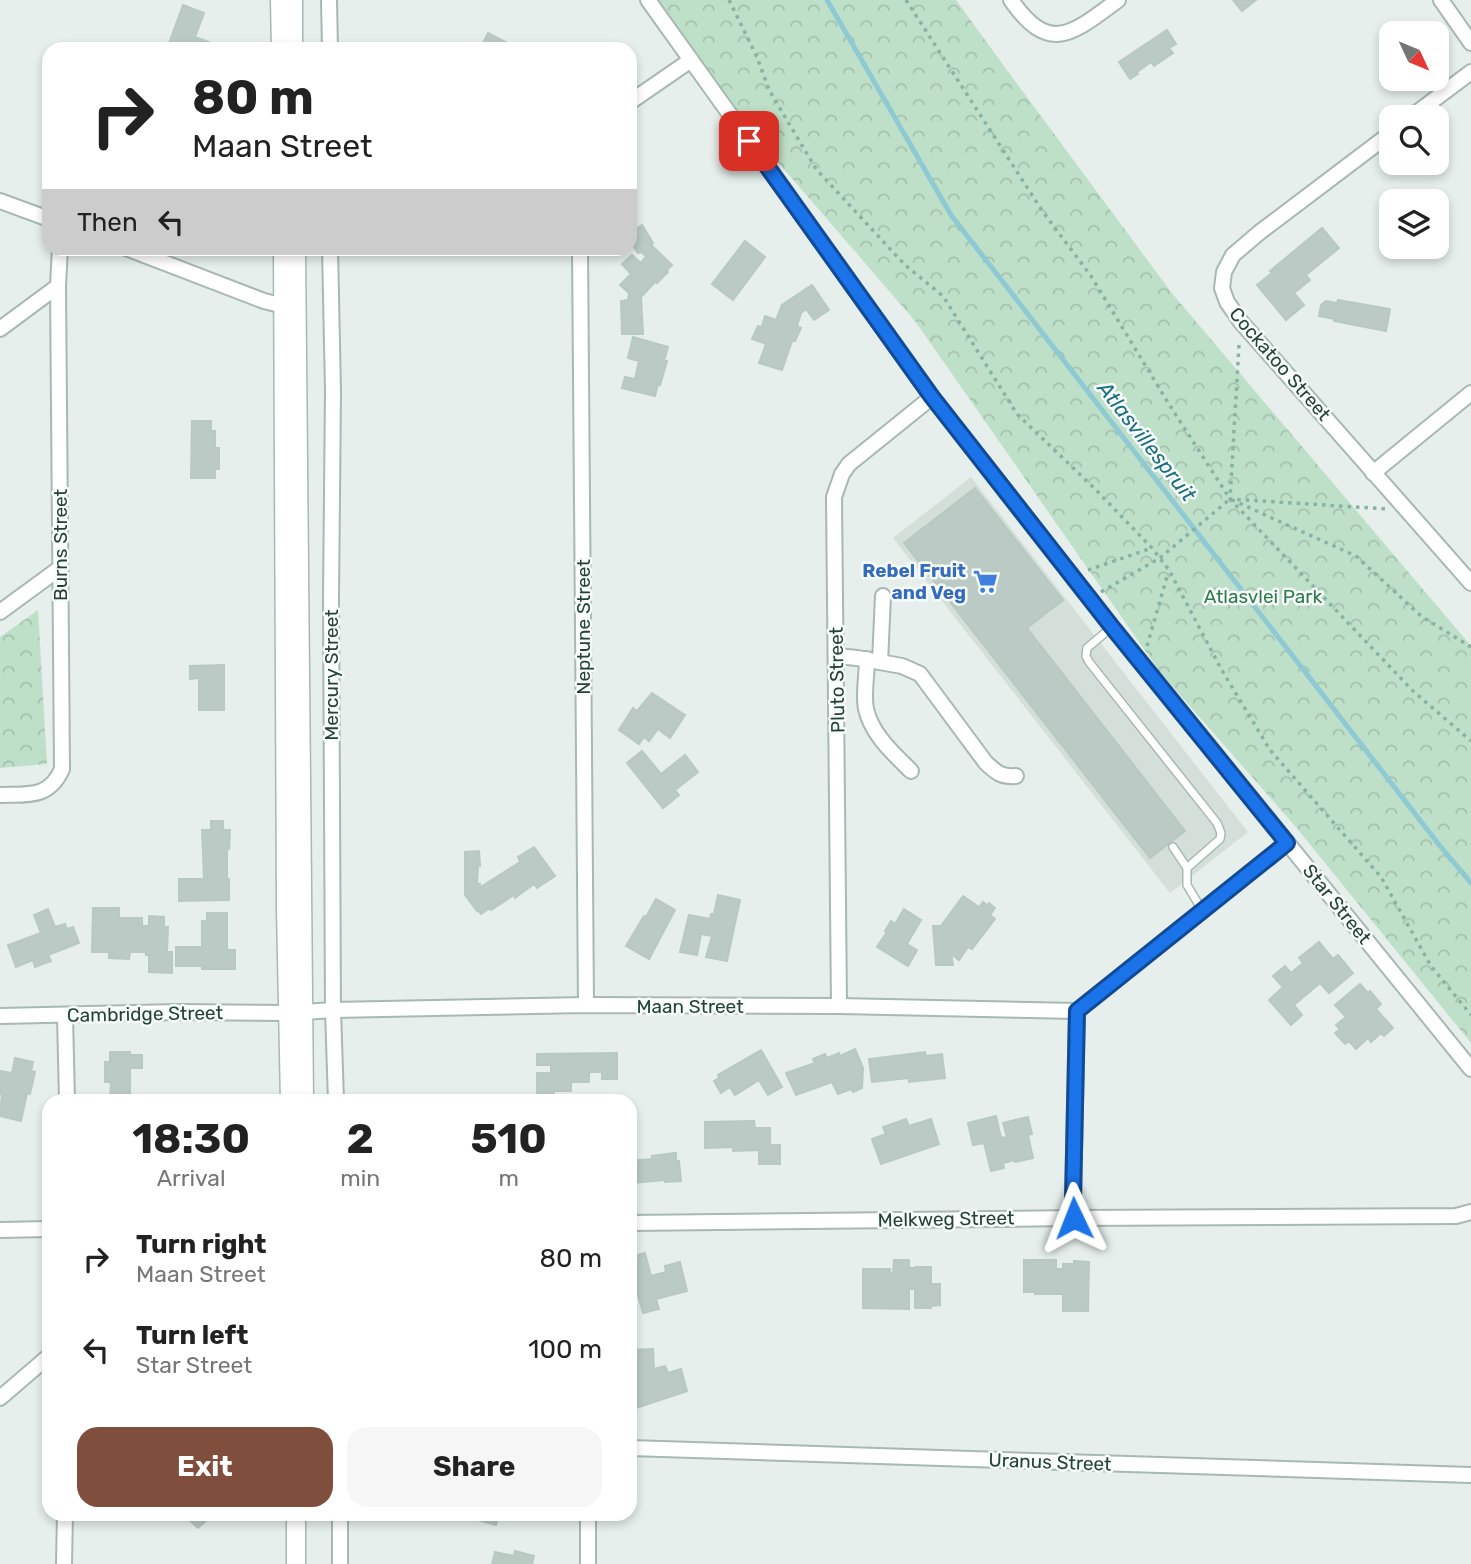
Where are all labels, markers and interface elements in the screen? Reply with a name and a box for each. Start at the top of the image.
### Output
north arrow [1379,21,1449,91]
map controls [1379,21,1449,259]
text: 80 m [192,68,314,126]
icon: right [77,70,168,161]
button: search [1379,105,1449,175]
pin [719,111,779,171]
icon: arrive [730,122,768,160]
text: Maan Street [192,127,372,165]
button: layers [1379,189,1449,259]
icon: left [152,203,190,241]
text: Then [77,207,138,238]
street label: Cockatoo Street [1224,303,1336,426]
water label: Atlasvillespruit [1092,375,1202,507]
street label: Burns Street [49,488,72,601]
street label: Neptune Street [572,559,595,695]
place label: Rebel Fruit and Veg [862,559,966,604]
supermarket icon: Rebel Fruit and Veg [972,567,1000,595]
park label: Atlasvlei Park [1204,585,1323,608]
street label: Mercury Street [320,609,343,741]
street label: Pluto Street [825,626,849,733]
street label: Star Street [1298,859,1377,949]
street label: Maan Street [636,995,744,1018]
street label: Cambridge Street [67,1001,224,1027]
text: 18:30 [132,1114,250,1164]
text: 2 [347,1114,374,1164]
text: 510 [470,1114,547,1164]
text: Arrival [157,1164,226,1192]
text: min [340,1164,380,1192]
text: m [498,1164,519,1192]
position arrow [1037,1181,1111,1255]
street label: Melkweg Street [877,1206,1015,1232]
text: Turn right [136,1229,266,1260]
icon: right [77,1240,115,1278]
text: 80 m [539,1243,602,1274]
text: Maan Street [136,1260,266,1288]
text: Turn left [136,1320,248,1351]
icon: left [77,1331,115,1369]
text: 100 m [528,1334,602,1365]
text: Star Street [136,1351,252,1379]
button: Exit [77,1427,333,1507]
button: Share [347,1427,602,1507]
street label: Uranus Street [988,1448,1112,1476]

